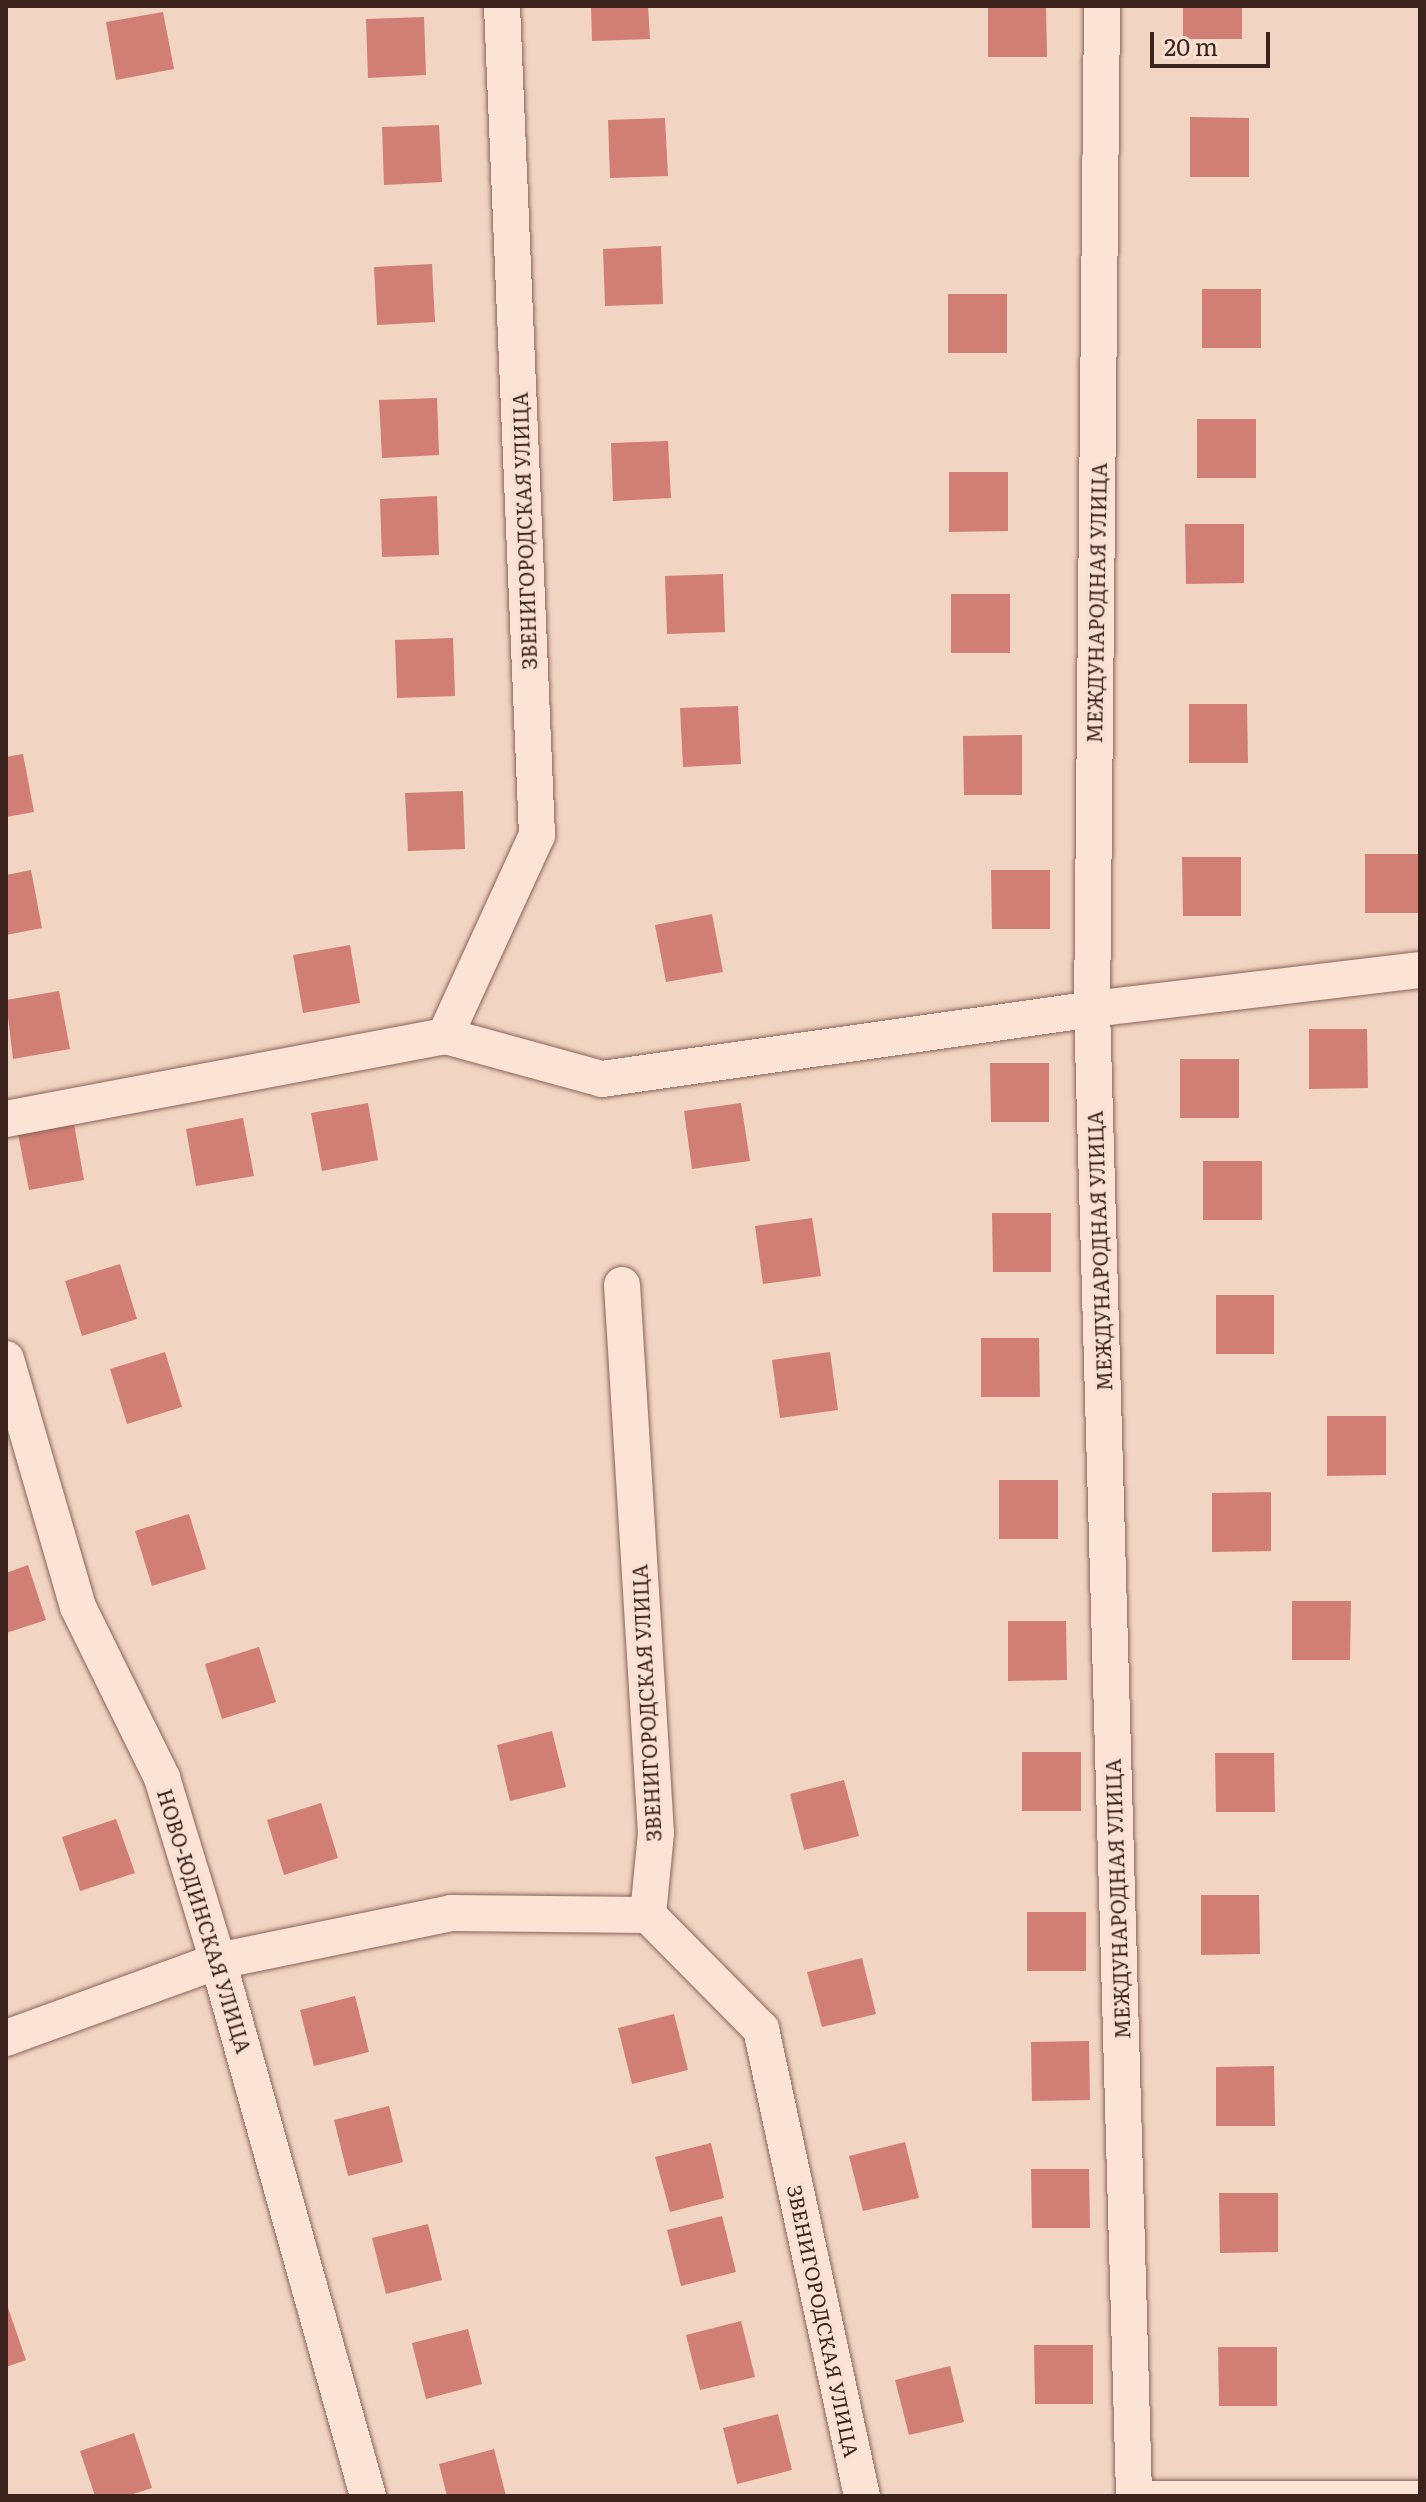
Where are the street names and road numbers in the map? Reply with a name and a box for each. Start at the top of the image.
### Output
street label: ЗВЕНИГОРОДСКАЯ УЛИЦА [507,392,541,670]
street label: МЕЖДУНАРОДНАЯ УЛИЦА [1082,463,1110,743]
street label: МЕЖДУНАРОДНАЯ УЛИЦА [1082,1110,1116,1392]
street label: ЗВЕНИГОРОДСКАЯ УЛИЦА [627,1564,665,1842]
street label: МЕЖДУНАРОДНАЯ УЛИЦА [1100,1758,1134,2040]
street label: НОВО-ЮДИНСКАЯ УЛИЦА [153,1786,257,2056]
street label: ЗВЕНИГОРОДСКАЯ УЛИЦА [783,2183,865,2459]

